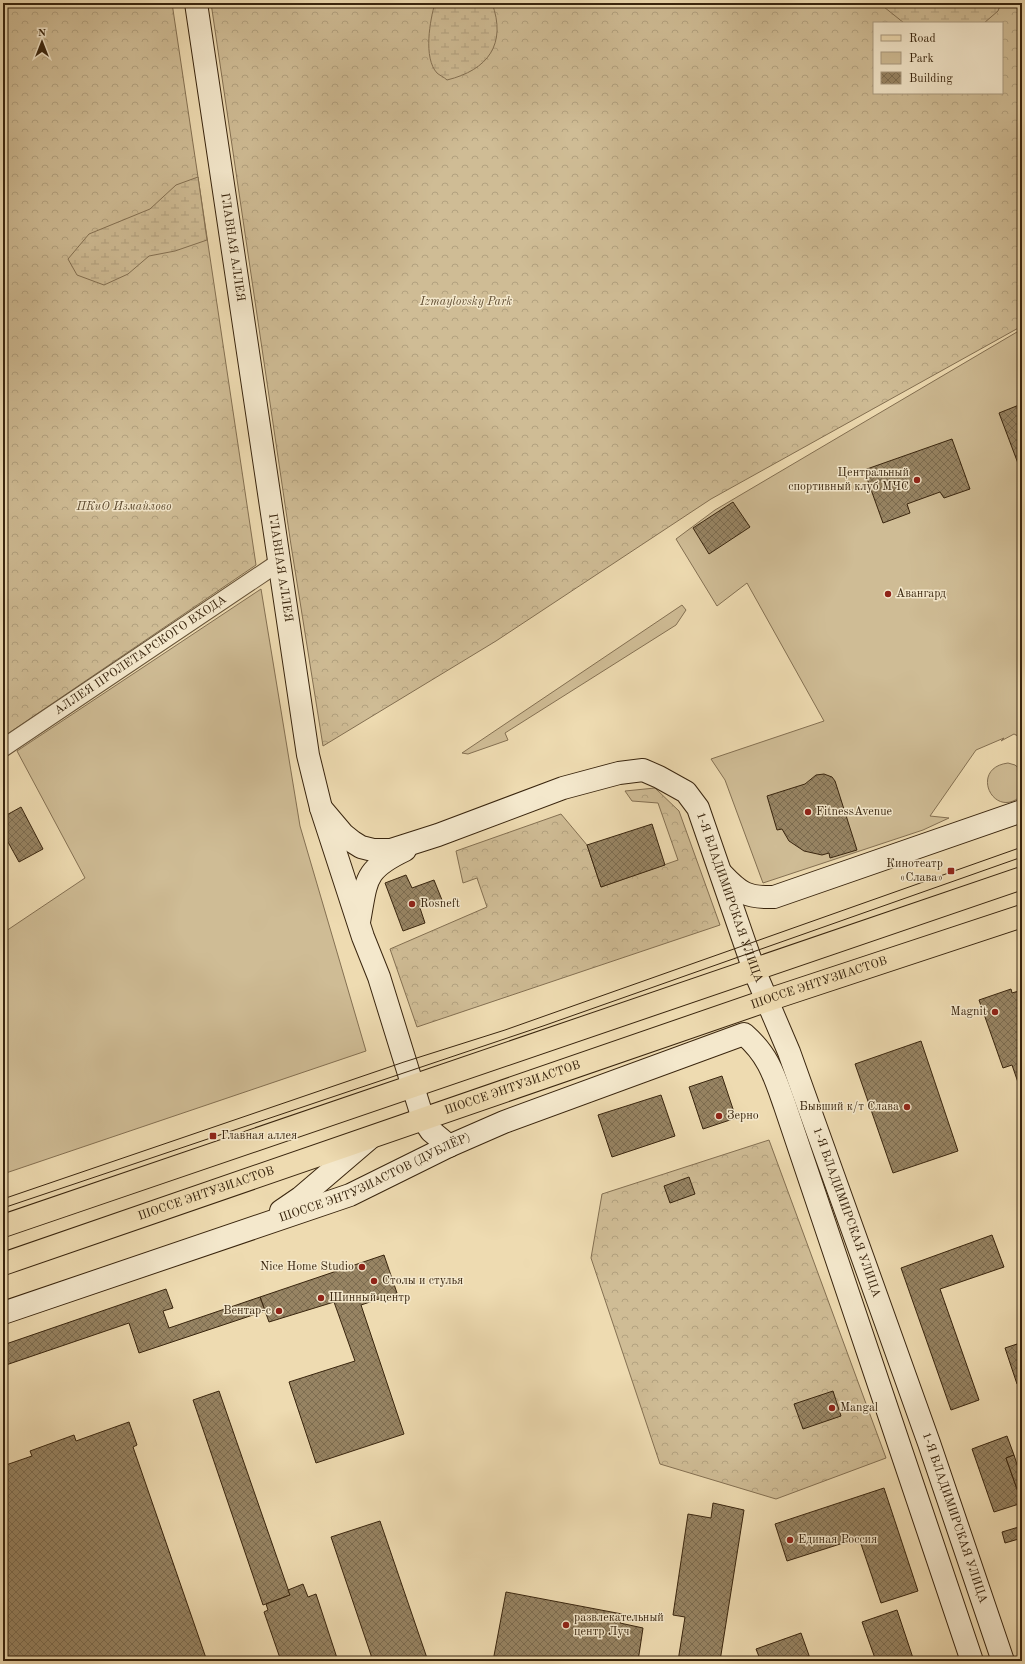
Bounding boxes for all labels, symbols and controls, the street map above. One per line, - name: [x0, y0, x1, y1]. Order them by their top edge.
- north arrow: [22, 22, 62, 62]
- legend: [873, 22, 1003, 94]
- text: N: [38, 28, 47, 39]
- text: Road: [909, 33, 936, 45]
- text: Park: [909, 53, 934, 65]
- text: Building: [909, 73, 953, 85]
- street label: ГЛАВНАЯ АЛЛЕЯ: [218, 192, 246, 302]
- park label: Izmaylovsky Park: [419, 296, 512, 308]
- place label: Центральный спортивный клуб МЧС: [788, 467, 909, 493]
- marker: Центральный спортивный клуб МЧС: [912, 475, 922, 485]
- park label: ПКиО Измайлово: [76, 501, 172, 513]
- street label: ГЛАВНАЯ АЛЛЕЯ: [266, 513, 294, 623]
- place label: Авангард: [896, 588, 946, 600]
- marker: Авангард: [883, 589, 893, 599]
- street label: АЛЛЕЯ ПРОЛЕТАРСКОГО ВХОДА: [53, 593, 229, 717]
- place label: FitnessAvenue: [816, 806, 893, 818]
- marker: FitnessAvenue: [803, 807, 813, 817]
- street label: 1-Я ВЛАДИМИРСКАЯ УЛИЦА: [694, 811, 765, 985]
- place label: Кинотеатр «Слава»: [886, 858, 943, 884]
- marker: Кинотеатр «Слава»: [946, 866, 956, 876]
- place label: Rosneft: [420, 898, 460, 910]
- marker: Rosneft: [407, 899, 417, 909]
- street label: ШОССЕ ЭНТУЗИАСТОВ: [749, 955, 889, 1011]
- place label: Magnit: [951, 1006, 987, 1018]
- marker: Magnit: [990, 1007, 1000, 1017]
- street label: ШОССЕ ЭНТУЗИАСТОВ: [443, 1059, 582, 1117]
- place label: Бывший к/т Слава: [799, 1101, 899, 1113]
- marker: Бывший к/т Слава: [902, 1102, 912, 1112]
- place label: Зерно: [727, 1110, 759, 1122]
- marker: Зерно: [714, 1111, 724, 1121]
- street label: 1-Я ВЛАДИМИРСКАЯ УЛИЦА: [810, 1126, 882, 1299]
- place label: Главная аллея: [221, 1130, 297, 1142]
- street label: ШОССЕ ЭНТУЗИАСТОВ (ДУБЛЁР): [278, 1130, 472, 1225]
- marker: Главная аллея: [208, 1131, 218, 1141]
- street label: ШОССЕ ЭНТУЗИАСТОВ: [137, 1165, 276, 1223]
- place label: Nice Home Studio: [260, 1261, 354, 1273]
- marker: Nice Home Studio: [357, 1262, 367, 1272]
- place label: Столы и стулья: [382, 1275, 463, 1287]
- marker: Столы и стулья: [369, 1276, 379, 1286]
- place label: Шинный центр: [329, 1292, 410, 1304]
- marker: Шинный центр: [316, 1293, 326, 1303]
- place label: Вентар-с: [223, 1305, 271, 1317]
- marker: Вентар-с: [274, 1306, 284, 1316]
- place label: Mangal: [840, 1402, 878, 1414]
- marker: Mangal: [827, 1403, 837, 1413]
- street label: 1-Я ВЛАДИМИРСКАЯ УЛИЦА: [920, 1431, 989, 1605]
- place label: Единая Россия: [798, 1534, 877, 1546]
- marker: Единая Россия: [785, 1535, 795, 1545]
- place label: развлекательный центр Луч: [574, 1612, 664, 1638]
- marker: развлекательный центр Луч: [561, 1620, 571, 1630]

